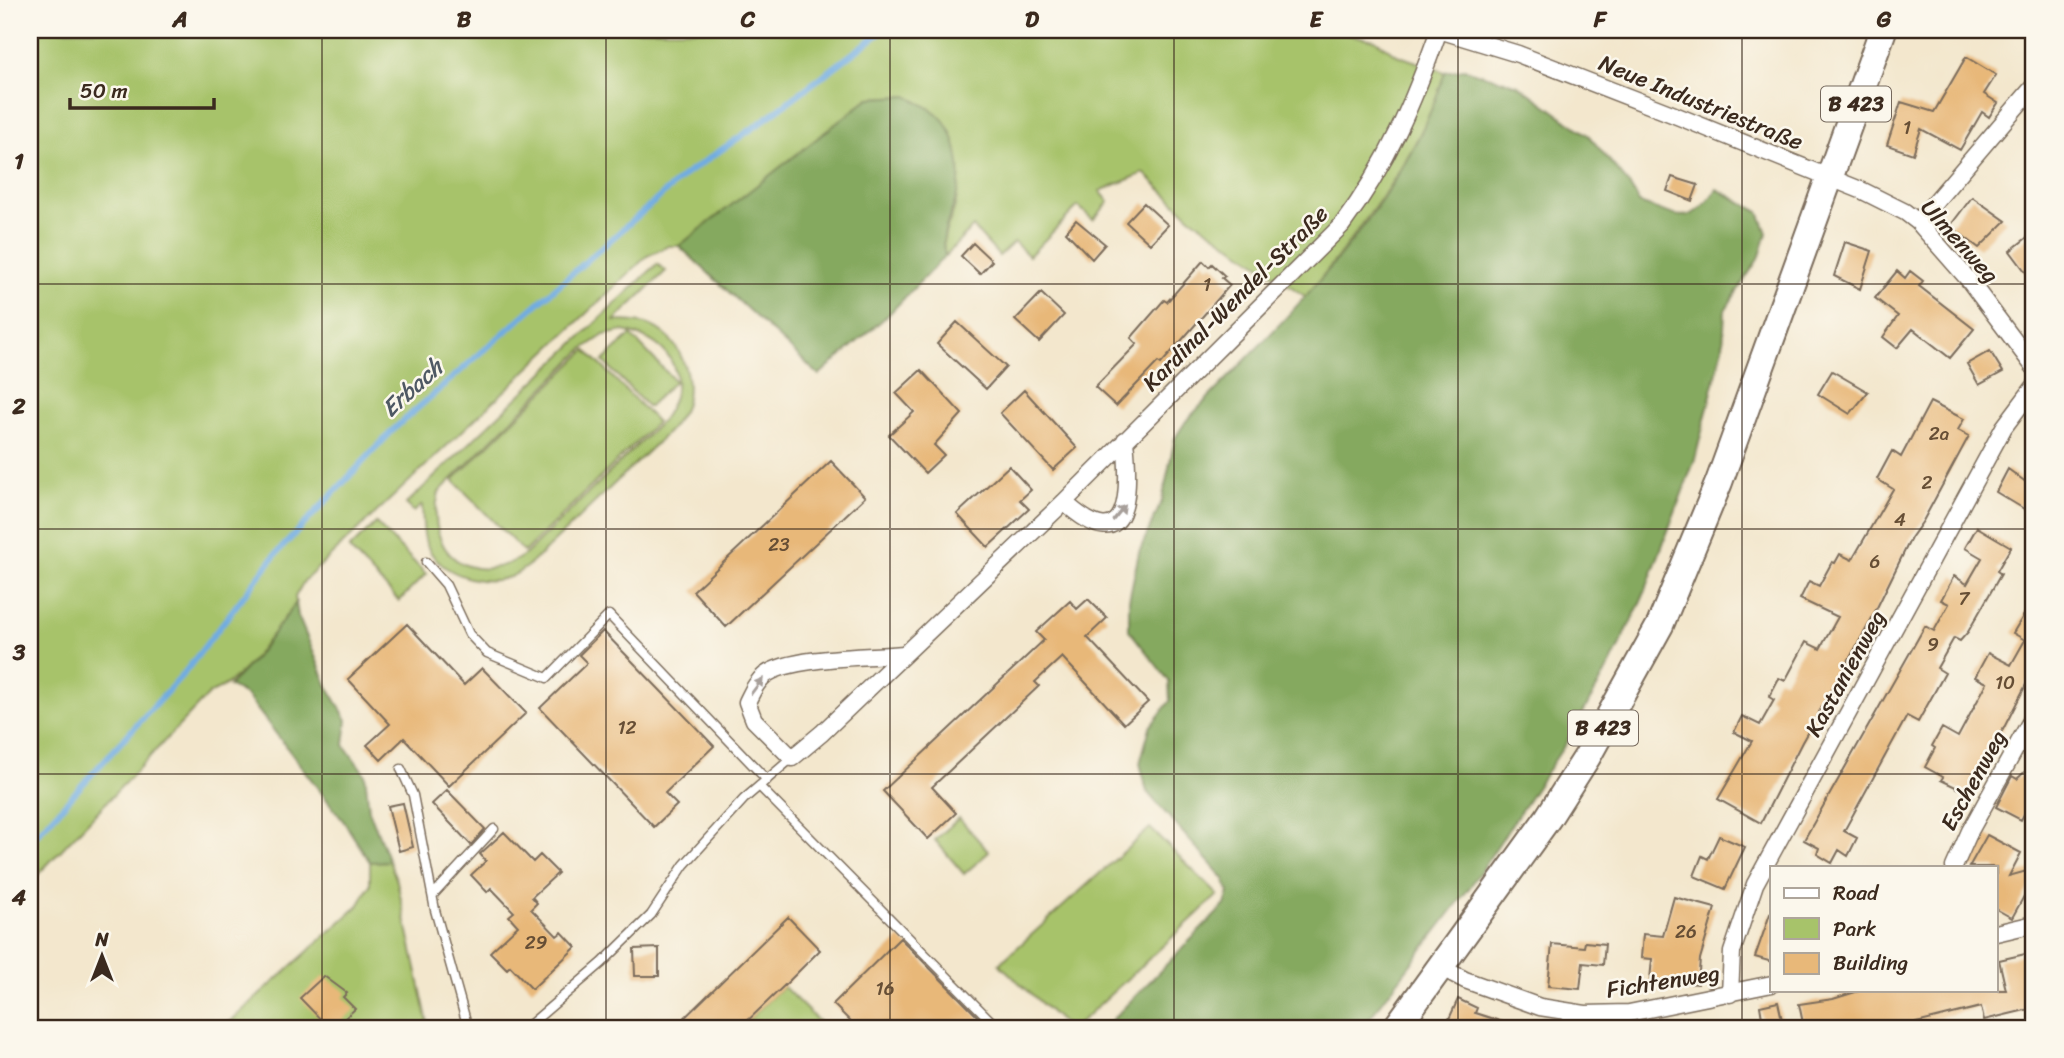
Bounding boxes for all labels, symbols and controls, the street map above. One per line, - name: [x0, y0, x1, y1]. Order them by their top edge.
- text: A: [171, 0, 188, 40]
- text: B: [457, 0, 472, 40]
- text: C: [740, 0, 756, 40]
- text: D: [1025, 0, 1040, 40]
- text: E: [1310, 0, 1325, 40]
- text: F: [1593, 0, 1608, 40]
- text: G: [1876, 0, 1892, 40]
- street label: Neue Industriestraße: [1592, 43, 1810, 162]
- scale bar: [70, 66, 214, 110]
- text: 50 m: [80, 72, 128, 110]
- road number: B 423: [1821, 86, 1891, 122]
- house number: 1: [1903, 111, 1911, 144]
- text: 1: [14, 141, 24, 182]
- street label: Ulmenweg: [1910, 189, 2010, 294]
- street label: Kardinal-Wendel-Straße: [1132, 195, 1339, 402]
- house number: 1: [1203, 268, 1211, 301]
- water label: Erbach: [371, 346, 455, 428]
- text: 2: [11, 386, 26, 427]
- house number: 2a: [1929, 417, 1950, 450]
- house number: 2: [1922, 466, 1933, 499]
- house number: 4: [1894, 503, 1906, 536]
- one-way arrow: [1112, 504, 1127, 522]
- house number: 23: [768, 528, 790, 561]
- house number: 6: [1870, 545, 1880, 578]
- house number: 7: [1959, 582, 1971, 615]
- street label: Kastanienweg: [1794, 602, 1897, 744]
- house number: 9: [1927, 628, 1939, 661]
- text: 3: [12, 632, 26, 673]
- house number: 10: [1995, 666, 2015, 699]
- one-way arrow: [750, 677, 765, 695]
- road number: B 423: [1568, 710, 1638, 746]
- house number: 12: [617, 711, 637, 744]
- street label: Eschenweg: [1929, 722, 2018, 838]
- legend: [1770, 866, 1997, 992]
- text: Road: [1833, 874, 1880, 912]
- text: 4: [11, 877, 27, 918]
- text: Park: [1833, 910, 1876, 948]
- house number: 26: [1675, 915, 1697, 948]
- north arrow: [66, 922, 136, 992]
- text: N: [94, 923, 109, 956]
- house number: 29: [525, 926, 547, 959]
- text: Building: [1833, 944, 1909, 982]
- street label: Fichtenweg: [1603, 952, 1723, 1011]
- house number: 16: [876, 972, 894, 1005]

